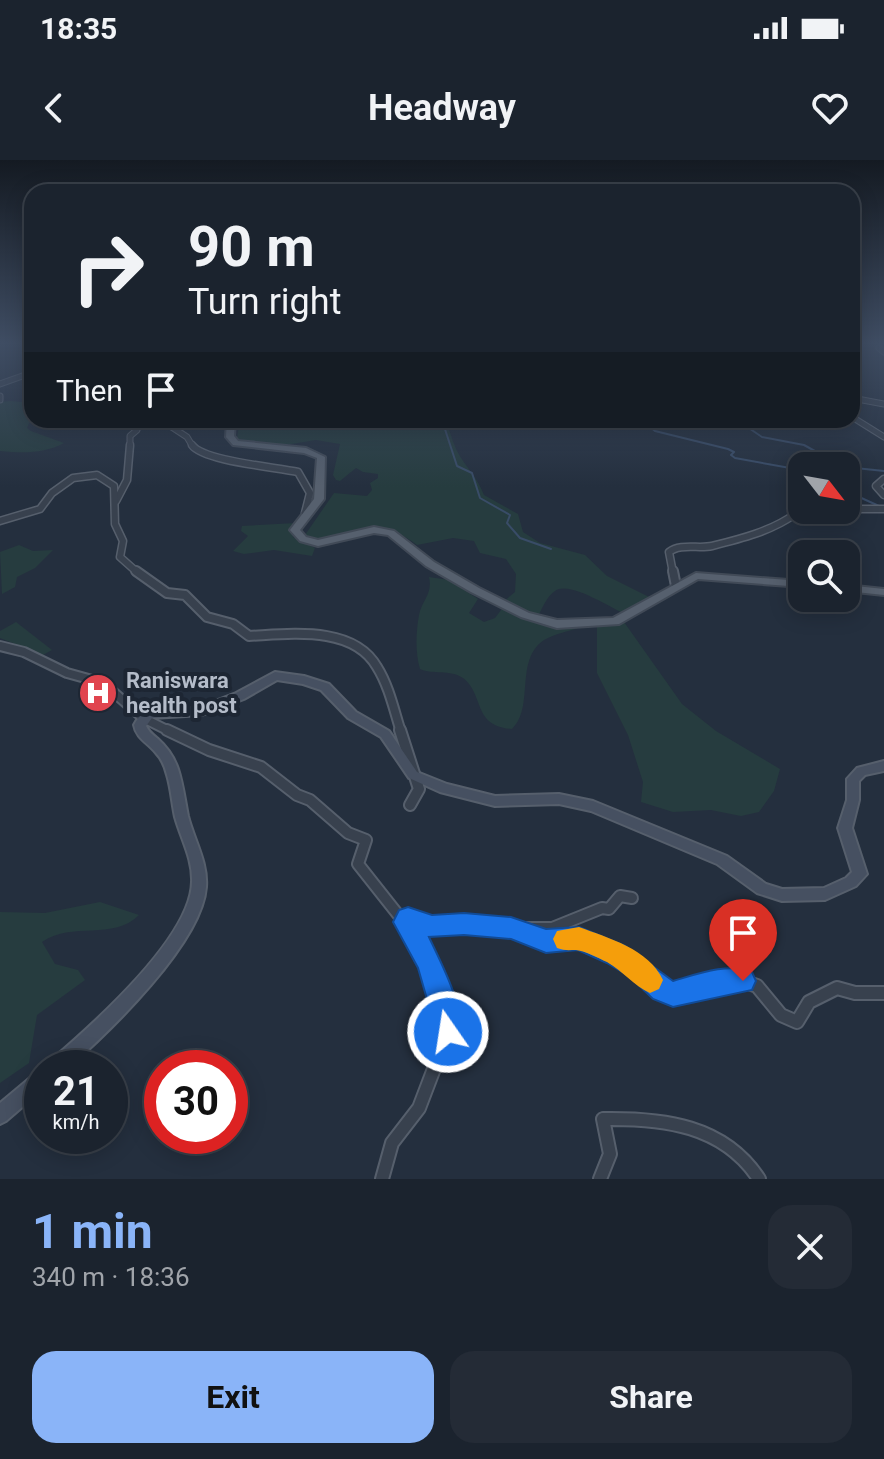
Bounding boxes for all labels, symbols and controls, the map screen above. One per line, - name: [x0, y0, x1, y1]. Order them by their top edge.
- text: 18:35: [40, 11, 117, 46]
- icon: back: [32, 86, 76, 130]
- icon: heart: [808, 86, 852, 130]
- text: Headway: [368, 87, 516, 129]
- text: 90 m: [188, 214, 315, 280]
- icon: right: [56, 216, 160, 320]
- text: Turn right: [188, 281, 341, 323]
- icon: arrive: [139, 368, 183, 412]
- text: Then: [56, 373, 123, 408]
- north arrow: [788, 452, 860, 524]
- map controls: [788, 452, 860, 612]
- button: search: [788, 540, 860, 612]
- place label: Raniswara health post: [126, 668, 237, 718]
- hospital icon: Raniswara health post: [77, 672, 119, 714]
- pin: [709, 899, 777, 981]
- icon: arrive: [721, 911, 765, 955]
- position arrow: [406, 990, 490, 1074]
- speed limit sign: 30: [144, 1050, 248, 1154]
- text: 21: [53, 1068, 99, 1115]
- text: km/h: [53, 1110, 99, 1134]
- text: 1 min: [32, 1203, 153, 1260]
- button: close: [768, 1205, 852, 1289]
- text: 340 m · 18:36: [32, 1262, 190, 1292]
- button: Exit: [32, 1351, 434, 1443]
- button: Share: [450, 1351, 852, 1443]

